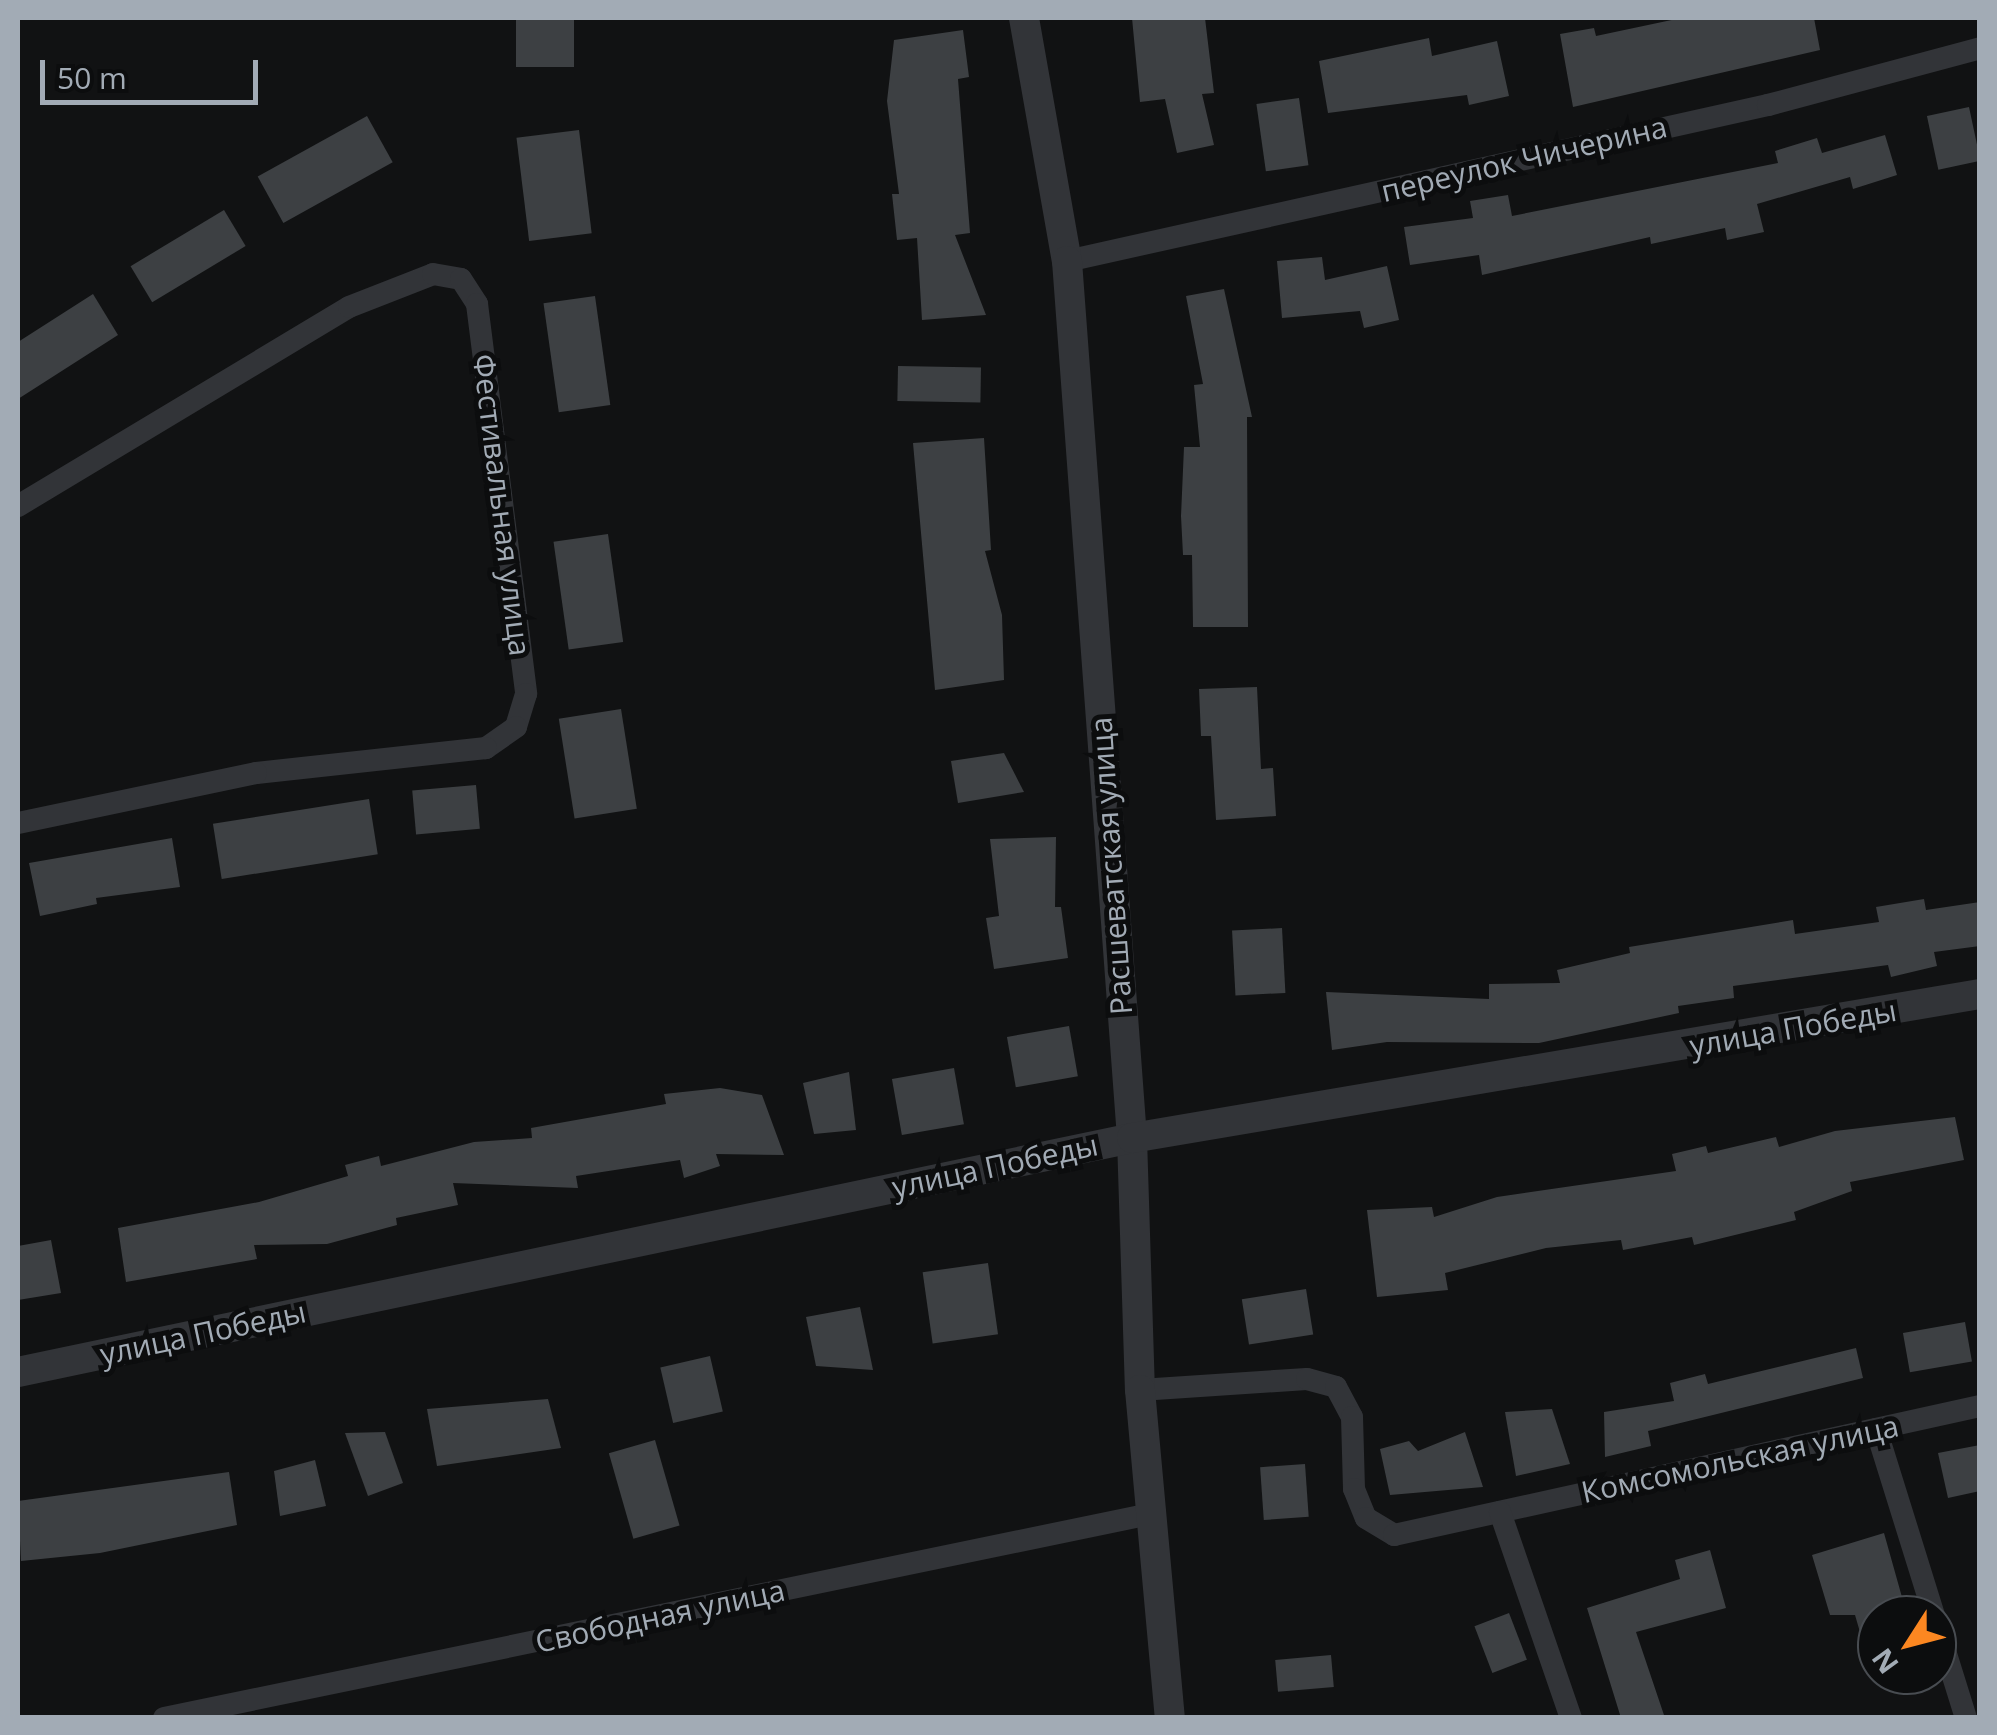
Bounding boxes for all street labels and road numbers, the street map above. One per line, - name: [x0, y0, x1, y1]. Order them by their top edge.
- street label: переулок Чичерина: [1378, 109, 1670, 209]
- street label: Фестивальная улица: [466, 352, 538, 658]
- street label: Расшеватская улица: [1083, 716, 1139, 1016]
- street label: улица Победы: [1687, 992, 1899, 1064]
- street label: улица Победы: [889, 1127, 1101, 1205]
- street label: улица Победы: [97, 1294, 309, 1372]
- street label: Комсомольская улица: [1578, 1408, 1902, 1510]
- street label: Свободная улица: [532, 1572, 788, 1660]

